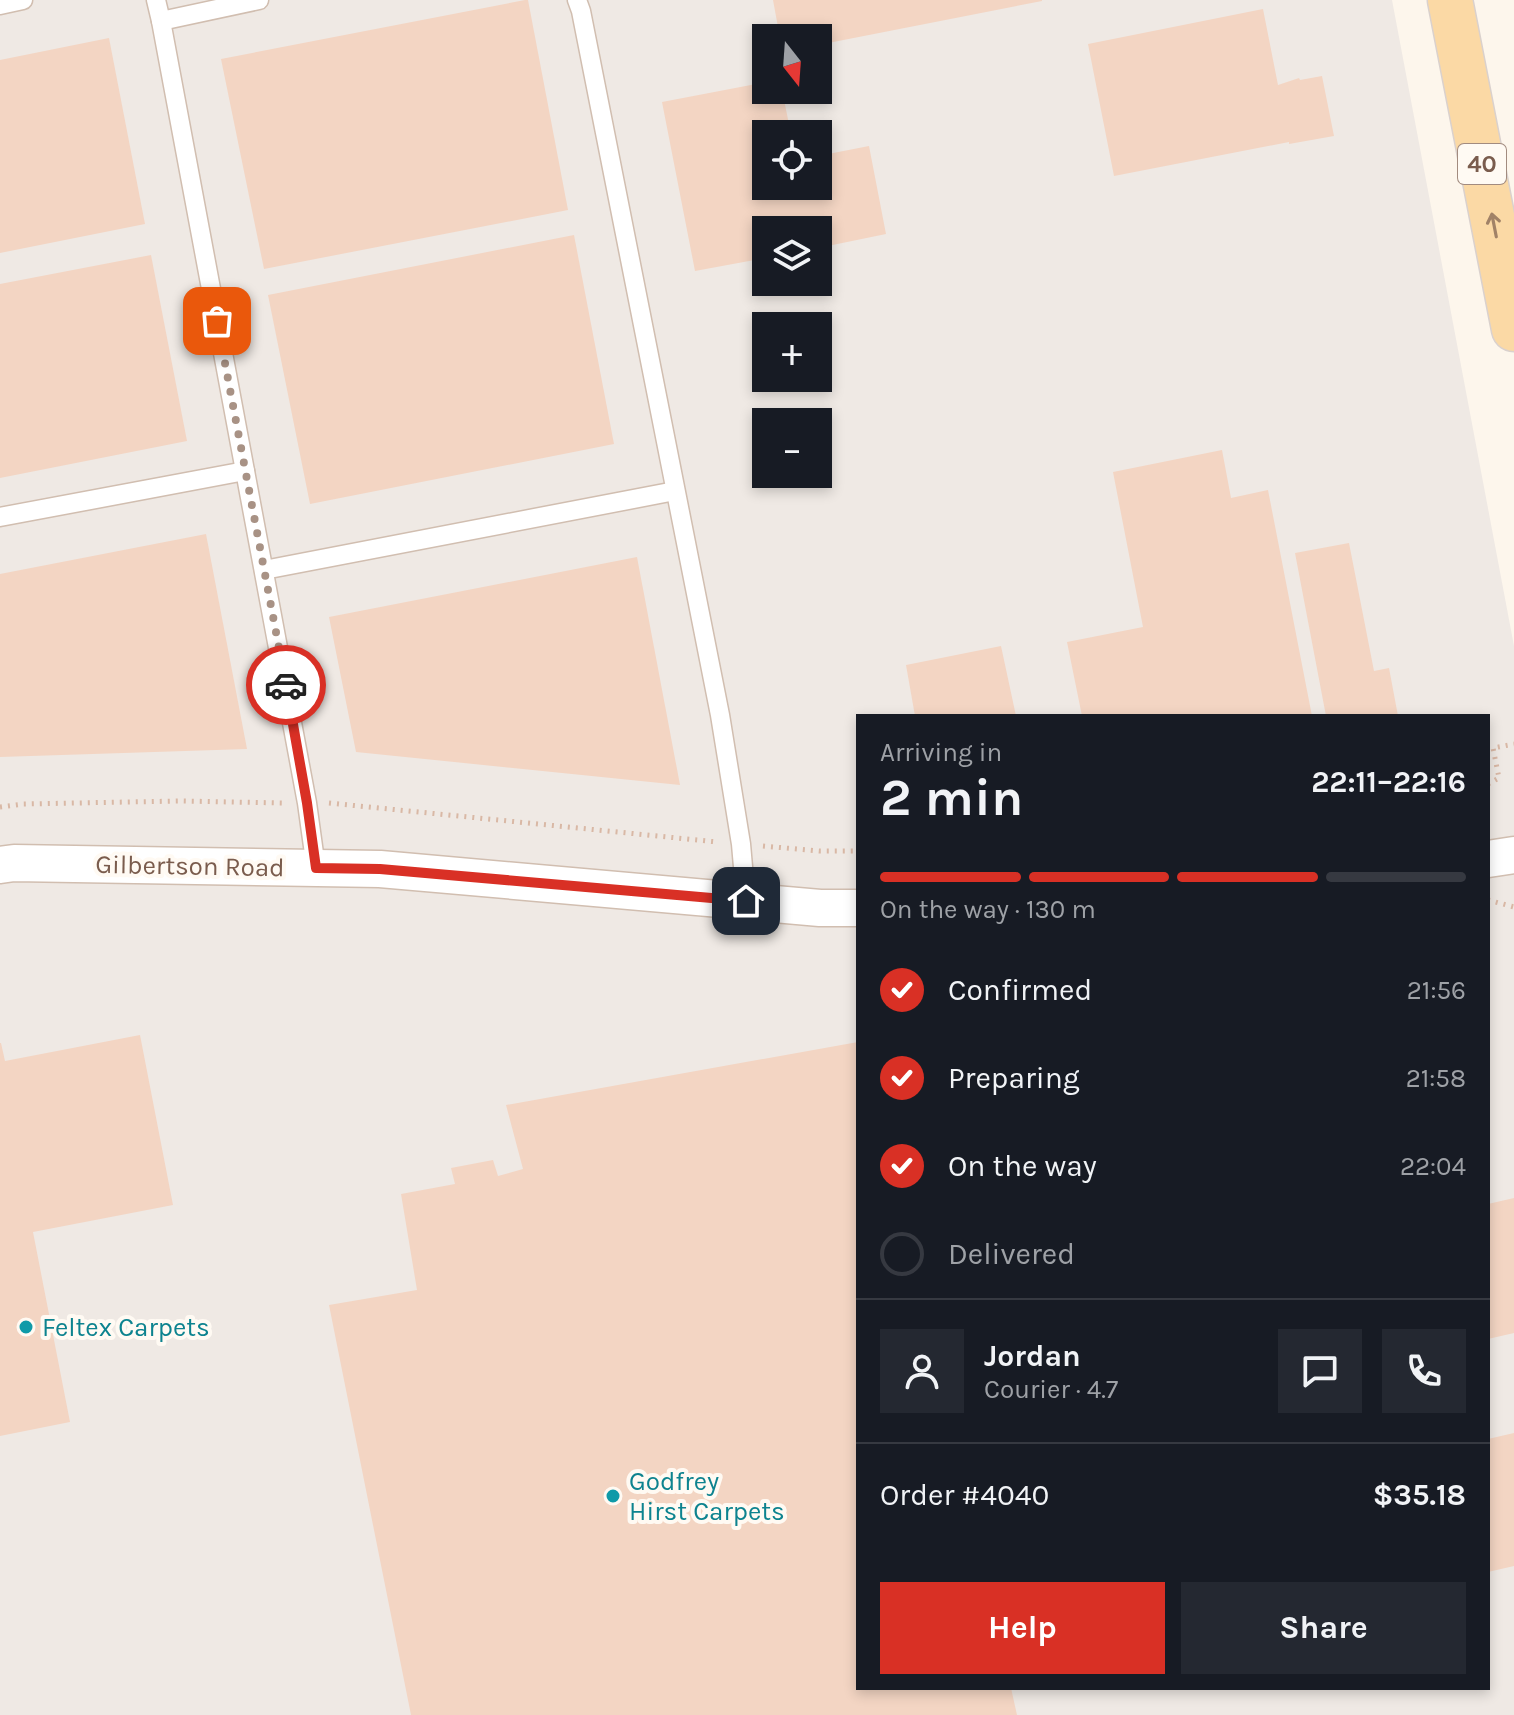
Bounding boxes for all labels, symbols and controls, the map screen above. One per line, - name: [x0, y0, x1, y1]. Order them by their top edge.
- north arrow: [752, 24, 832, 104]
- map controls: [752, 24, 832, 488]
- button: locate: [752, 120, 832, 200]
- road number: 40: [1458, 144, 1506, 184]
- one-way arrow: [1485, 213, 1500, 238]
- button: layers: [752, 216, 832, 296]
- pin: [183, 287, 251, 355]
- icon: bag: [195, 299, 239, 343]
- button: +: [752, 312, 832, 392]
- button: −: [752, 408, 832, 488]
- courier: [246, 645, 326, 725]
- icon: car: [264, 663, 308, 707]
- text: Arriving in: [880, 737, 1002, 768]
- text: 22:11–22:16: [1311, 764, 1466, 800]
- text: 2 min: [880, 767, 1023, 828]
- street label: Gilbertson Road: [95, 849, 285, 883]
- pin: [712, 867, 780, 935]
- icon: home: [724, 879, 768, 923]
- text: On the way · 130 m: [880, 894, 1096, 925]
- icon: check: [880, 968, 924, 1012]
- text: Confirmed: [948, 972, 1092, 1008]
- text: 21:56: [1407, 975, 1466, 1006]
- icon: check: [880, 1056, 924, 1100]
- text: Preparing: [948, 1060, 1080, 1096]
- text: 21:58: [1406, 1063, 1466, 1094]
- icon: check: [880, 1144, 924, 1188]
- text: On the way: [948, 1148, 1097, 1184]
- text: 22:04: [1400, 1151, 1466, 1182]
- text: Delivered: [948, 1236, 1075, 1272]
- place label: Feltex Carpets: [42, 1312, 210, 1343]
- marker: Feltex Carpets: [17, 1318, 35, 1336]
- button: person: [880, 1329, 964, 1413]
- button: chat: [1278, 1329, 1362, 1413]
- button: phone: [1382, 1329, 1466, 1413]
- text: Jordan: [984, 1338, 1081, 1374]
- text: Courier · 4.7: [984, 1374, 1118, 1405]
- place label: Godfrey Hirst Carpets: [629, 1466, 785, 1527]
- text: Order #4040: [880, 1477, 1049, 1513]
- text: $35.18: [1373, 1477, 1466, 1513]
- marker: Godfrey Hirst Carpets: [604, 1487, 622, 1505]
- button: Help: [880, 1582, 1165, 1674]
- button: Share: [1181, 1582, 1466, 1674]

